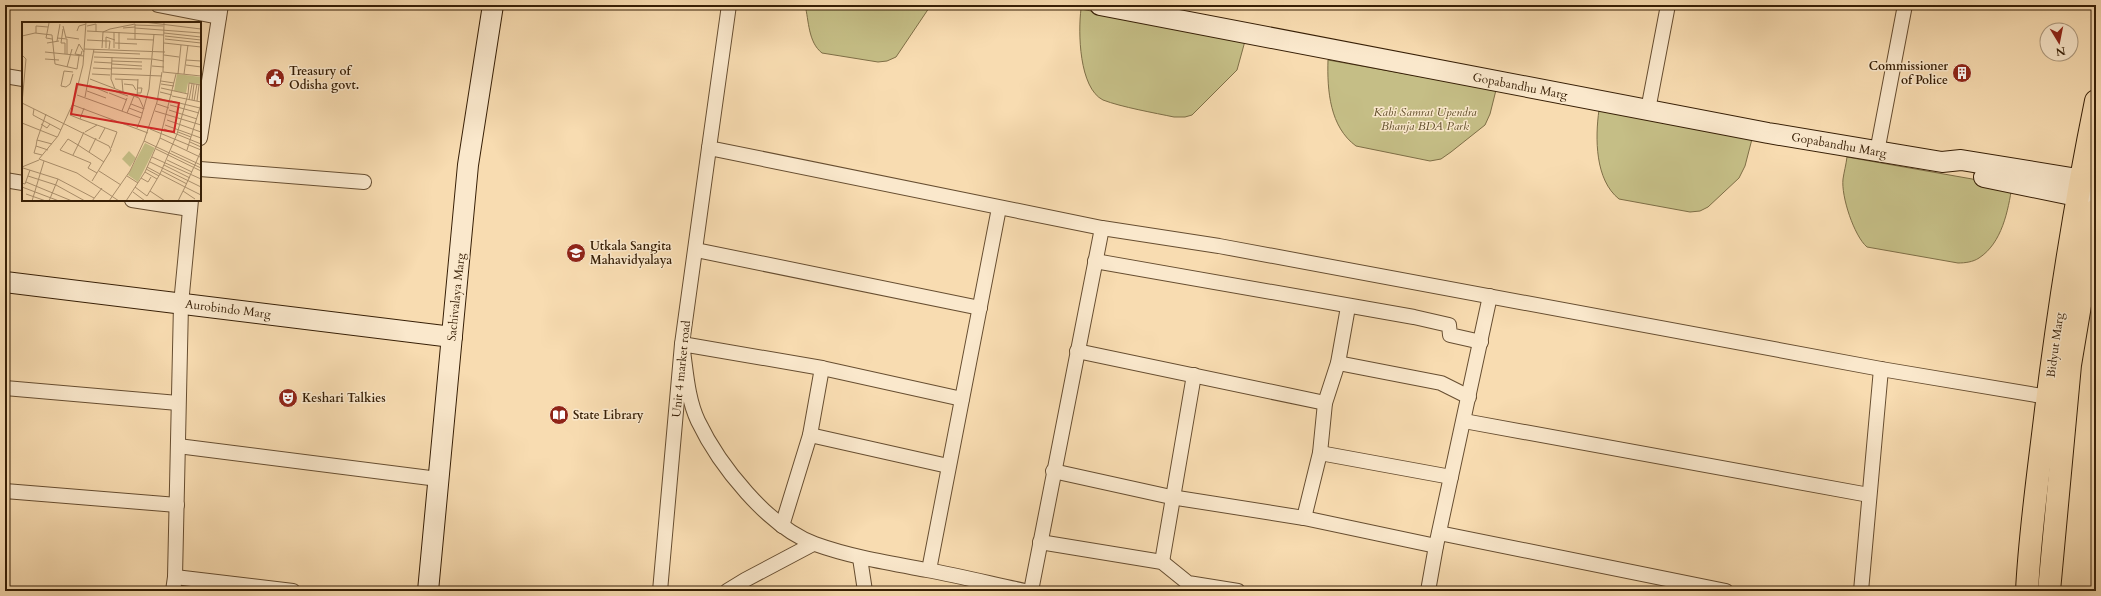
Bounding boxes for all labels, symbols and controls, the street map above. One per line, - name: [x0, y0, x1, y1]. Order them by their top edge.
- inset map: [22, 22, 201, 201]
- north arrow: [2039, 22, 2079, 62]
- text: N: [2054, 43, 2067, 60]
- place label: Commissioner of Police: [1869, 58, 1948, 88]
- building icon: Commissioner of Police: [1951, 62, 1973, 84]
- place label: Treasury of Odisha govt.: [289, 63, 359, 93]
- public building icon: Treasury of Odisha govt.: [264, 67, 286, 89]
- street label: Gopabandhu Marg: [1471, 69, 1569, 103]
- park label: Kabi Samrat Upendra Bhanja BDA Park: [1373, 104, 1477, 134]
- street label: Gopabandhu Marg: [1790, 129, 1888, 161]
- place label: Utkala Sangita Mahavidyalaya: [590, 238, 672, 268]
- school or university icon: Utkala Sangita Mahavidyalaya: [565, 242, 587, 264]
- street label: Sachivalaya Marg: [443, 252, 469, 342]
- street label: Aurobindo Marg: [184, 296, 272, 322]
- street label: Bidyut Marg: [2043, 311, 2068, 379]
- street label: Unit 4 market road: [668, 319, 694, 418]
- theatre icon: Keshari Talkies: [277, 387, 299, 409]
- place label: Keshari Talkies: [302, 390, 386, 406]
- library icon: State Library: [548, 404, 570, 426]
- place label: State Library: [573, 407, 644, 423]

